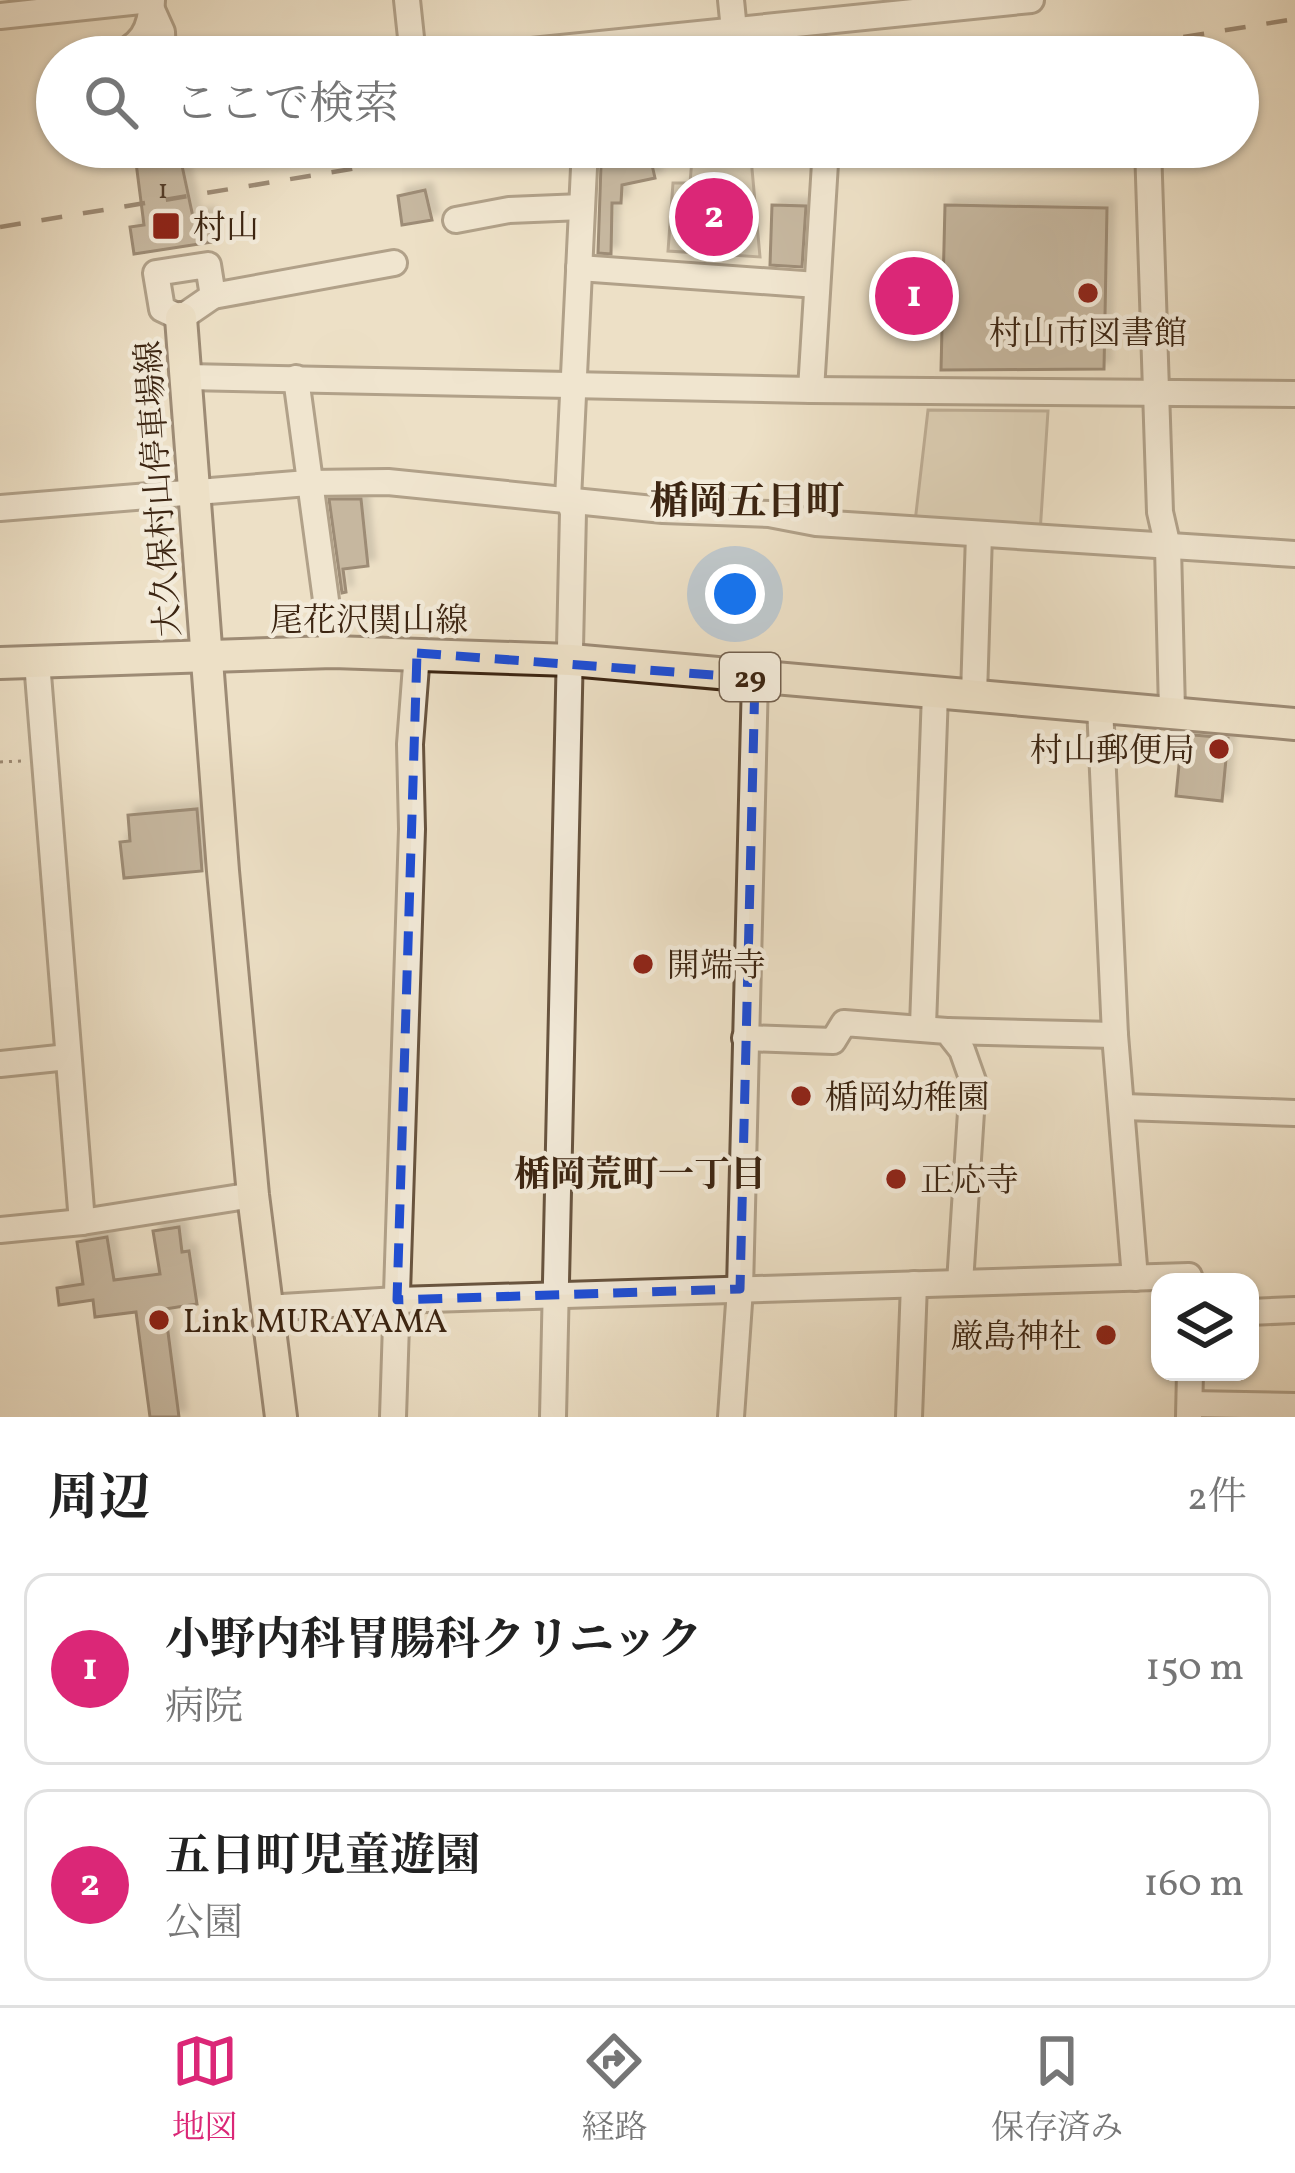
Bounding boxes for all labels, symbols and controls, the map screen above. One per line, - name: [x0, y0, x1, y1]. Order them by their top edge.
- search box: [36, 36, 1259, 168]
- icon: search: [78, 69, 144, 135]
- text: ここで検索: [174, 75, 399, 138]
- house number: 1: [158, 172, 168, 210]
- pin: 2: [675, 172, 753, 262]
- place label: 村山: [193, 207, 259, 253]
- marker: 村山: [150, 210, 182, 242]
- pin: 1: [875, 251, 953, 341]
- marker: 村山市図書館: [1075, 280, 1101, 306]
- place label: 村山市図書館: [989, 313, 1187, 359]
- street label: 大久保村山停車場線: [128, 339, 194, 638]
- district label: 楯岡五日町: [649, 477, 845, 531]
- your location: [705, 564, 765, 624]
- street label: 尾花沢関山線: [270, 600, 468, 646]
- road number: 29: [720, 653, 780, 701]
- place label: 村山郵便局: [1030, 730, 1195, 776]
- marker: 村山郵便局: [1206, 736, 1232, 762]
- place label: 開端寺: [667, 945, 766, 991]
- marker: 開端寺: [630, 951, 656, 977]
- place label: 楯岡幼稚園: [825, 1077, 990, 1123]
- marker: 楯岡幼稚園: [788, 1083, 814, 1109]
- district label: 楯岡荒町一丁目: [514, 1152, 766, 1202]
- place label: 正応寺: [920, 1160, 1019, 1206]
- marker: 正応寺: [883, 1166, 909, 1192]
- map controls: [1151, 1273, 1259, 1381]
- button: layers: [1151, 1273, 1259, 1381]
- place label: Link MURAYAMA: [183, 1301, 448, 1347]
- marker: Link MURAYAMA: [146, 1307, 172, 1333]
- place label: 厳島神社: [950, 1316, 1082, 1362]
- marker: 厳島神社: [1093, 1322, 1119, 1348]
- text: 周辺: [48, 1465, 150, 1536]
- text: 2件: [1187, 1472, 1247, 1526]
- text: 小野内科胃腸科クリニック: [165, 1611, 702, 1674]
- text: 1: [82, 1642, 98, 1696]
- text: 150 m: [1145, 1642, 1244, 1696]
- text: 病院: [165, 1682, 243, 1736]
- text: 五日町児童遊園: [165, 1827, 480, 1890]
- text: 2: [80, 1858, 100, 1912]
- text: 160 m: [1143, 1858, 1244, 1912]
- text: 公園: [165, 1898, 243, 1952]
- tab: 地図: [172, 2028, 238, 2153]
- tab: 経路: [581, 2028, 647, 2153]
- tab: 保存済み: [991, 2028, 1123, 2153]

